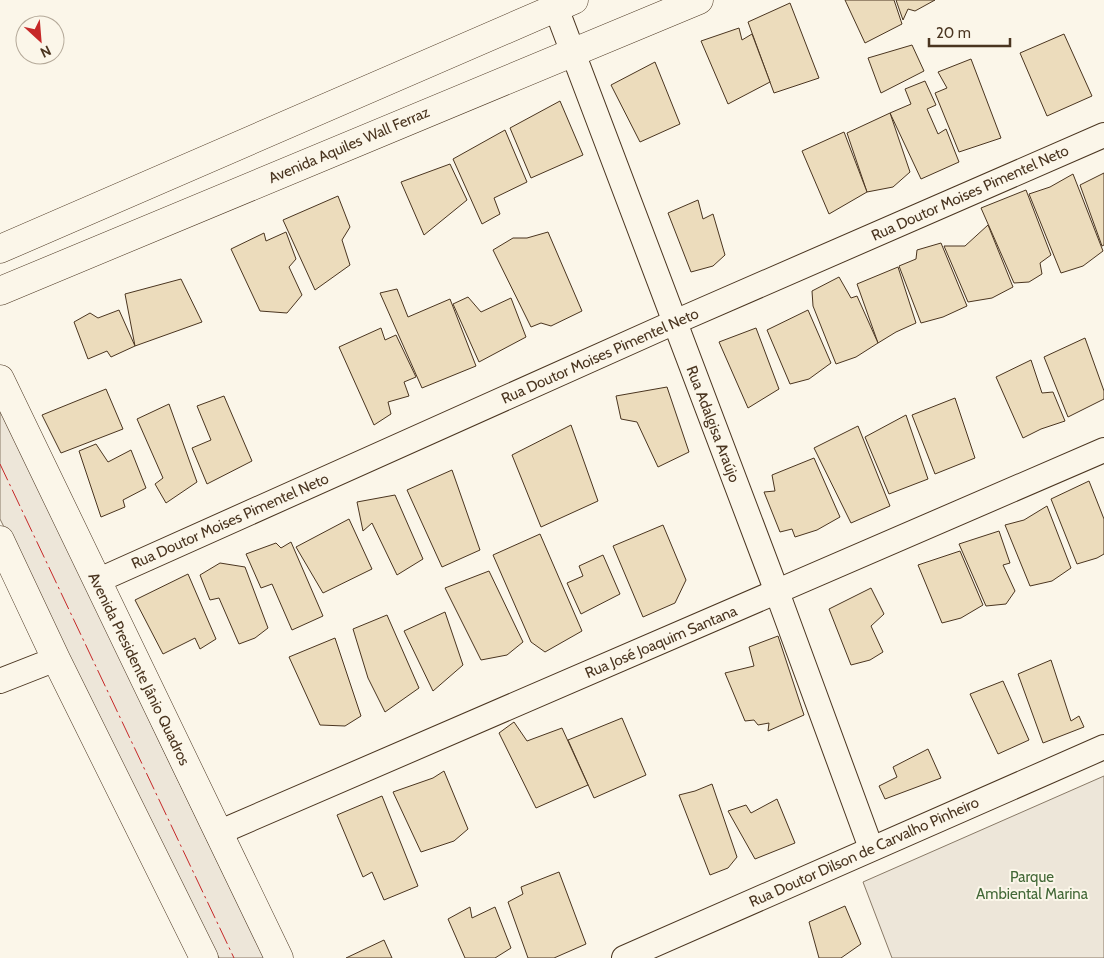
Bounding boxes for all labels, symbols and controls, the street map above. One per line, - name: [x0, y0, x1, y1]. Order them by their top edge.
- north arrow: [15, 15, 65, 65]
- scale bar: [929, 15, 1010, 47]
- text: 20 m: [936, 24, 971, 42]
- text: N: [37, 41, 54, 62]
- street label: Avenida Aquiles Wall Ferraz: [266, 103, 432, 187]
- street label: Rua Doutor Moises Pimentel Neto: [869, 141, 1071, 245]
- street label: Rua Doutor Moises Pimentel Neto: [499, 304, 701, 408]
- street label: Rua Adalgisa Araújo: [682, 363, 744, 485]
- street label: Rua Doutor Moises Pimentel Neto: [129, 469, 331, 573]
- street label: Avenida Presidente Jânio Quadros: [84, 570, 194, 768]
- street label: Rua José Joaquim Santana: [582, 601, 740, 682]
- street label: Rua Doutor Dilson de Carvalho Pinheiro: [746, 793, 982, 911]
- park label: Parque Ambiental Marina: [976, 868, 1089, 903]

